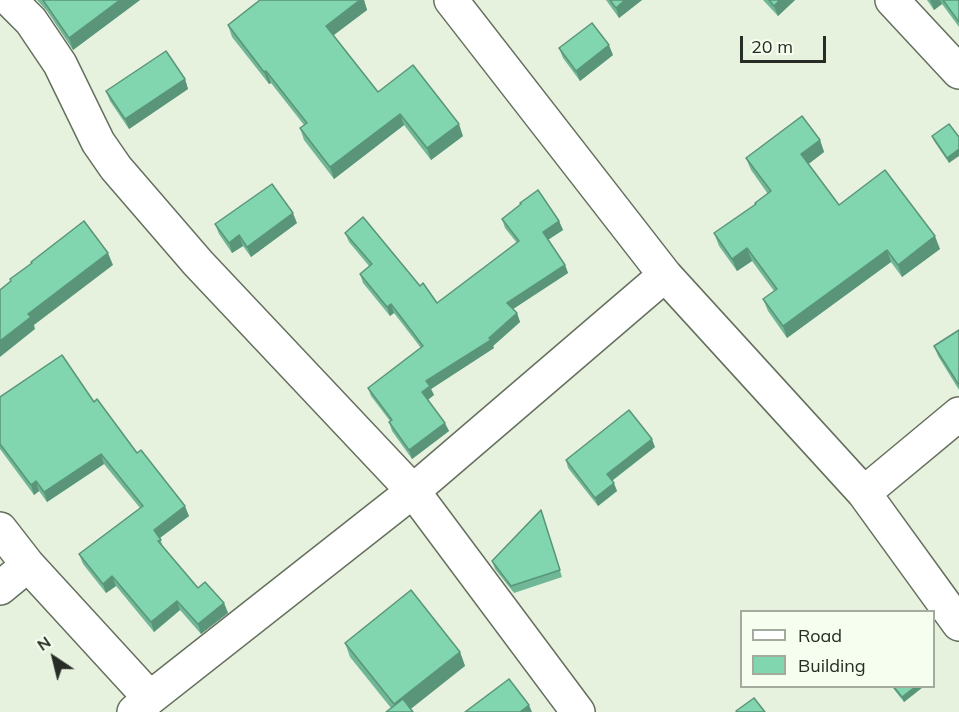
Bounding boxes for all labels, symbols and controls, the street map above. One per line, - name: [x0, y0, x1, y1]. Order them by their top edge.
- scale bar: [743, 24, 828, 62]
- text: 20 m: [751, 35, 793, 58]
- legend: [740, 610, 935, 688]
- text: Road: [798, 624, 842, 647]
- north arrow: [24, 628, 84, 688]
- text: N: [33, 632, 54, 655]
- text: Building: [798, 654, 866, 677]

